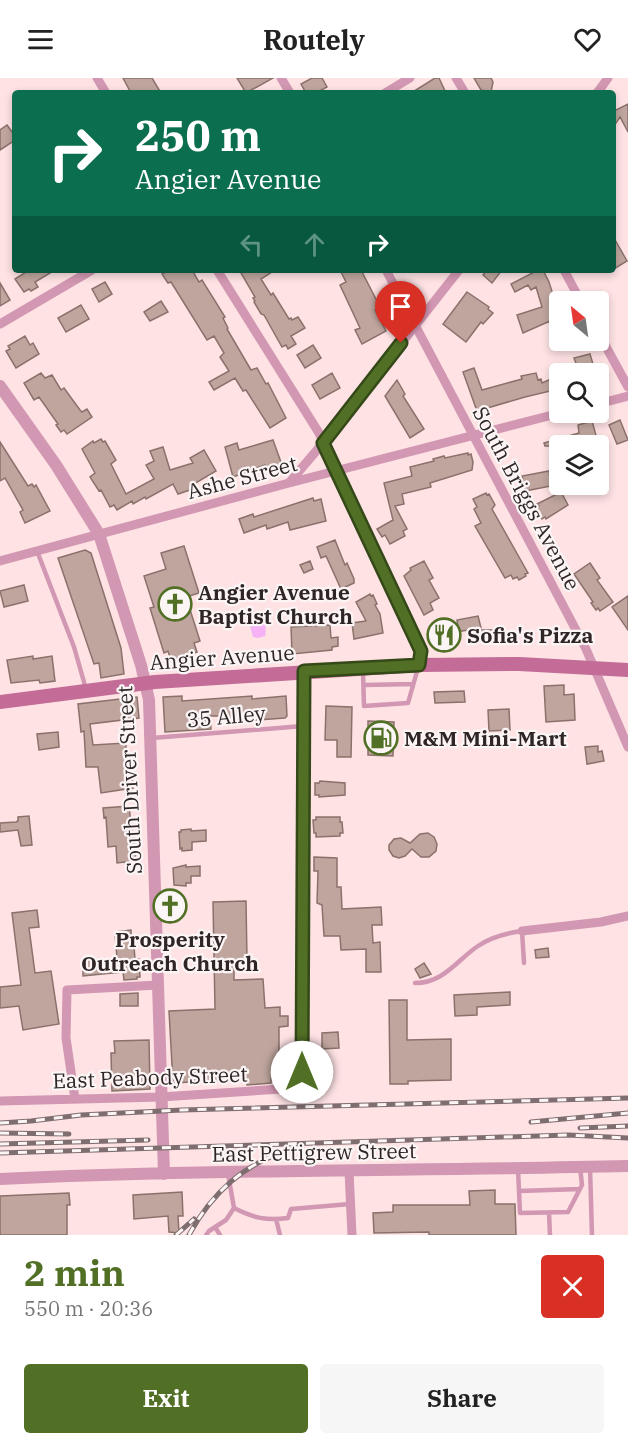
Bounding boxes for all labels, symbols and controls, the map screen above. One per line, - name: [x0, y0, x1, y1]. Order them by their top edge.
- text: Routely: [263, 22, 365, 57]
- icon: menu: [24, 23, 57, 56]
- icon: heart: [571, 23, 604, 56]
- text: 250 m: [135, 108, 261, 163]
- icon: right: [36, 114, 114, 192]
- text: Angier Avenue: [135, 161, 322, 196]
- icon: left: [235, 228, 268, 261]
- icon: ahead: [298, 228, 331, 261]
- icon: right: [361, 228, 394, 261]
- pin: [375, 281, 426, 343]
- icon: arrive: [384, 290, 417, 323]
- north arrow: [549, 291, 609, 351]
- map controls: [549, 291, 609, 495]
- button: search: [549, 363, 609, 423]
- street label: South Briggs Avenue: [467, 401, 587, 595]
- button: layers: [549, 435, 609, 495]
- street label: Ashe Street: [184, 449, 300, 505]
- place label: Angier Avenue Baptist Church: [198, 578, 353, 630]
- church icon: Angier Avenue Baptist Church: [157, 586, 193, 622]
- restaurant icon: Sofia's Pizza: [426, 617, 462, 653]
- place label: Sofia's Pizza: [467, 621, 593, 649]
- street label: Angier Avenue: [149, 638, 295, 676]
- street label: South Driver Street: [110, 685, 148, 875]
- street label: 35 Alley: [185, 699, 267, 733]
- fuel station icon: M&M Mini-Mart: [363, 720, 399, 756]
- place label: M&M Mini-Mart: [404, 724, 567, 752]
- church icon: Prosperity Outreach Church: [152, 888, 188, 924]
- place label: Prosperity Outreach Church: [81, 925, 259, 977]
- position arrow: [270, 1040, 334, 1104]
- street label: East Peabody Street: [52, 1060, 248, 1094]
- street label: East Pettigrew Street: [211, 1136, 417, 1168]
- text: 2 min: [24, 1249, 125, 1296]
- button: close: [541, 1255, 604, 1318]
- text: 550 m · 20:36: [24, 1295, 153, 1322]
- button: Exit: [24, 1364, 308, 1433]
- button: Share: [320, 1364, 604, 1433]

